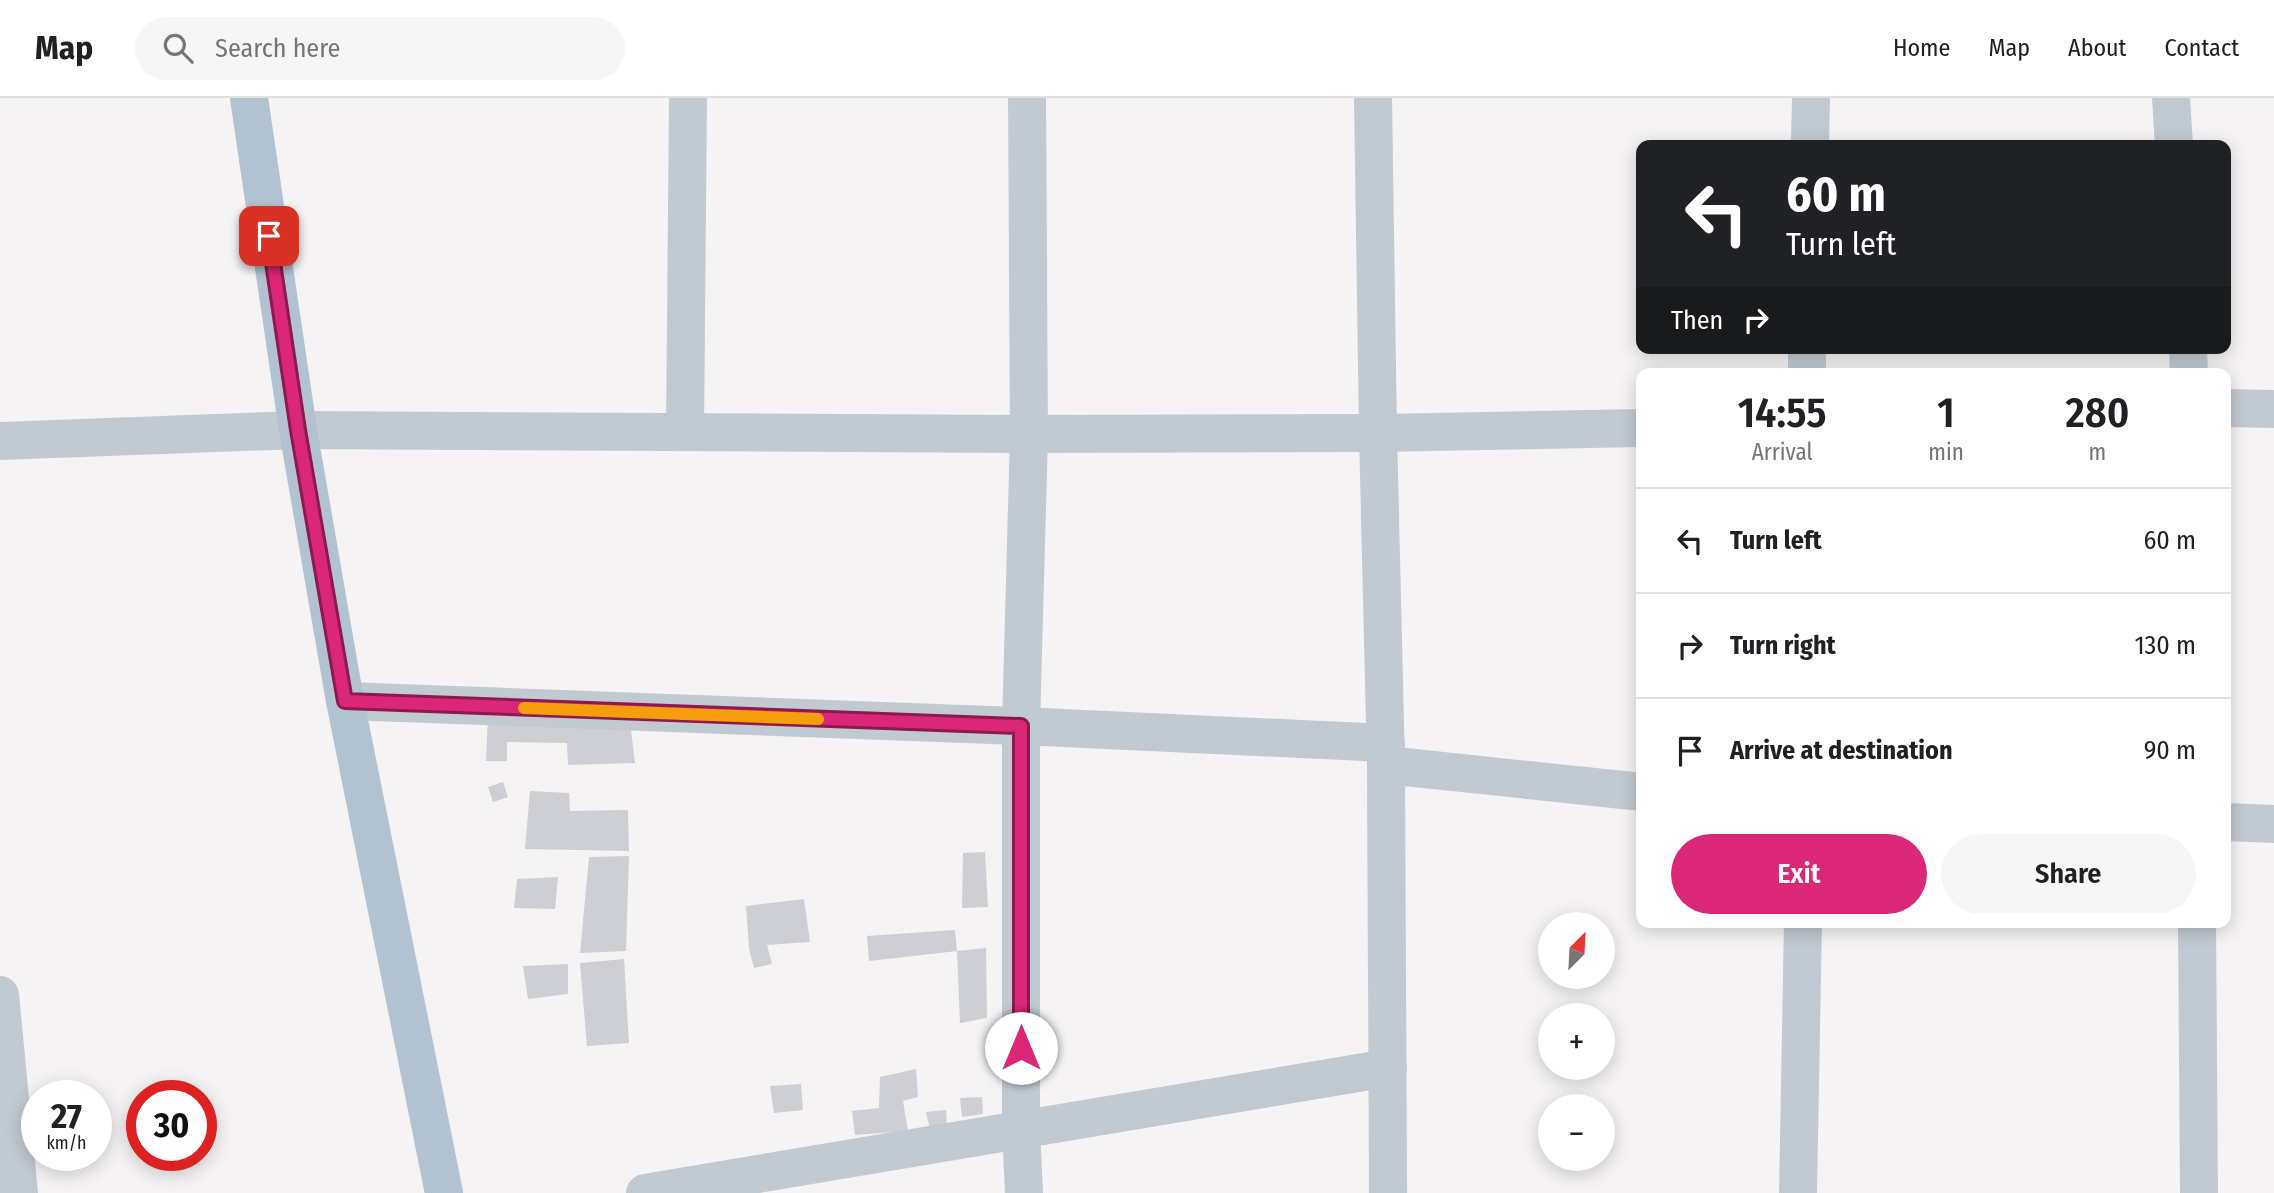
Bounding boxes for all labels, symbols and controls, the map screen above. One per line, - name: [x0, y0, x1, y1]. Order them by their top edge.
- search box: [135, 17, 625, 80]
- text: Map: [35, 28, 93, 68]
- icon: search: [159, 29, 197, 67]
- text: Search here: [215, 33, 340, 64]
- text: Home: [1893, 34, 1950, 62]
- text: Map: [1988, 34, 2030, 62]
- text: About: [2068, 34, 2126, 62]
- text: Contact: [2164, 34, 2239, 62]
- text: 60 m: [1786, 165, 1886, 224]
- icon: left: [1671, 168, 1762, 259]
- pin: [239, 206, 299, 266]
- icon: arrive: [250, 217, 288, 255]
- text: Turn left: [1786, 225, 1896, 263]
- icon: right: [1737, 301, 1775, 339]
- text: Then: [1671, 305, 1723, 336]
- text: 14:55: [1738, 388, 1827, 438]
- text: 1: [1937, 388, 1955, 438]
- text: 280: [2066, 388, 2129, 438]
- text: Arrival: [1752, 438, 1813, 466]
- text: min: [1928, 438, 1964, 466]
- text: m: [2089, 438, 2106, 466]
- icon: left: [1671, 522, 1709, 560]
- text: Turn left: [1730, 525, 1822, 556]
- text: 60 m: [2143, 525, 2196, 556]
- icon: right: [1671, 627, 1709, 665]
- text: Turn right: [1730, 630, 1836, 661]
- text: 130 m: [2134, 630, 2196, 661]
- icon: arrive: [1671, 732, 1709, 770]
- text: Arrive at destination: [1730, 735, 1953, 766]
- text: 90 m: [2144, 735, 2196, 766]
- button: Exit: [1671, 834, 1927, 914]
- button: Share: [1941, 834, 2196, 914]
- north arrow: [1538, 912, 1615, 989]
- map controls: [1538, 912, 1615, 1171]
- button: +: [1538, 1003, 1615, 1080]
- position arrow: [984, 1011, 1058, 1085]
- speed limit sign: 30: [126, 1080, 217, 1171]
- button: −: [1538, 1094, 1615, 1171]
- text: 27: [51, 1095, 82, 1137]
- text: km/h: [46, 1132, 87, 1154]

